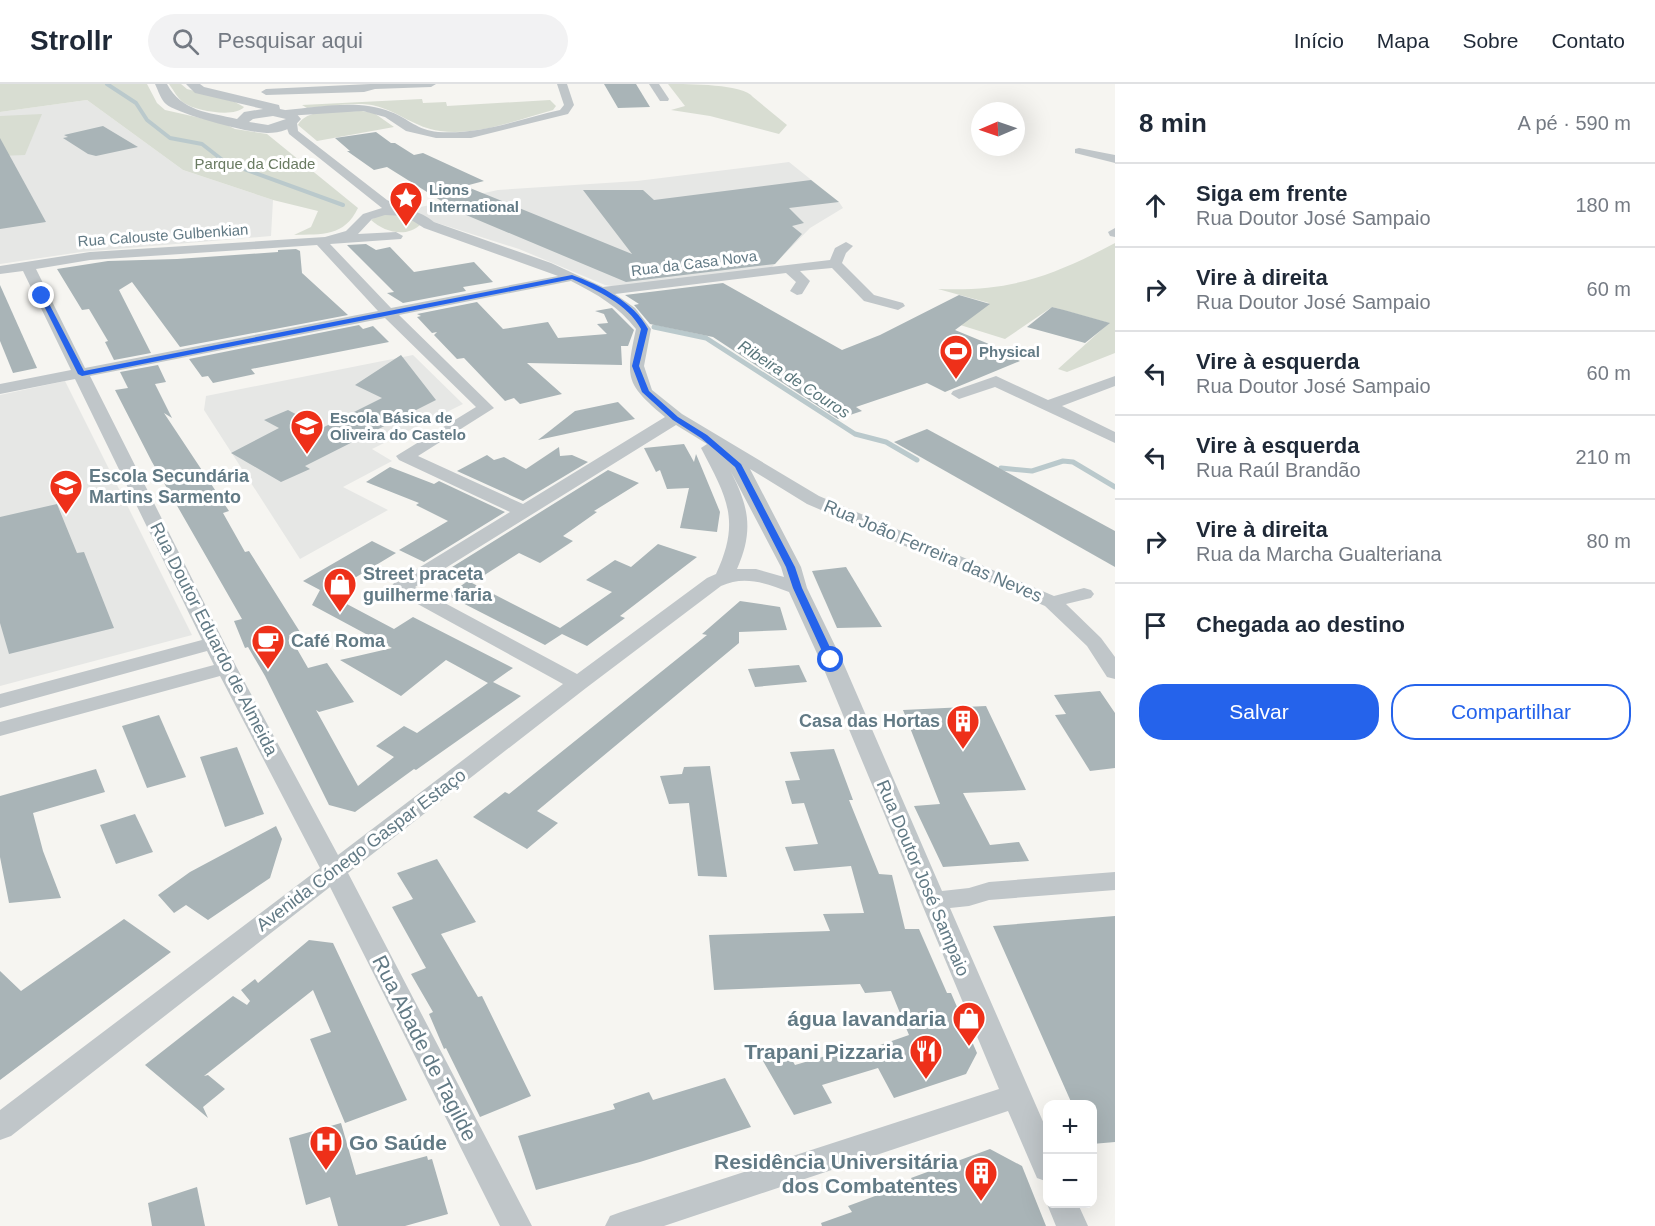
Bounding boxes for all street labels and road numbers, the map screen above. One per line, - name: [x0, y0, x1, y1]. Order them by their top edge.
- street label: Rua Calouste Gulbenkian: [77, 221, 249, 249]
- street label: Rua da Casa Nova: [630, 247, 759, 279]
- street label: Rua João Ferreira das Neves: [821, 496, 1045, 606]
- street label: Rua Doutor Eduardo de Almeida: [146, 519, 282, 760]
- street label: Avenida Cónego Gaspar Estaço: [252, 765, 470, 935]
- street label: Rua Doutor José Sampaio: [873, 777, 973, 979]
- street label: Rua Abade de Tagilde: [368, 951, 482, 1145]

